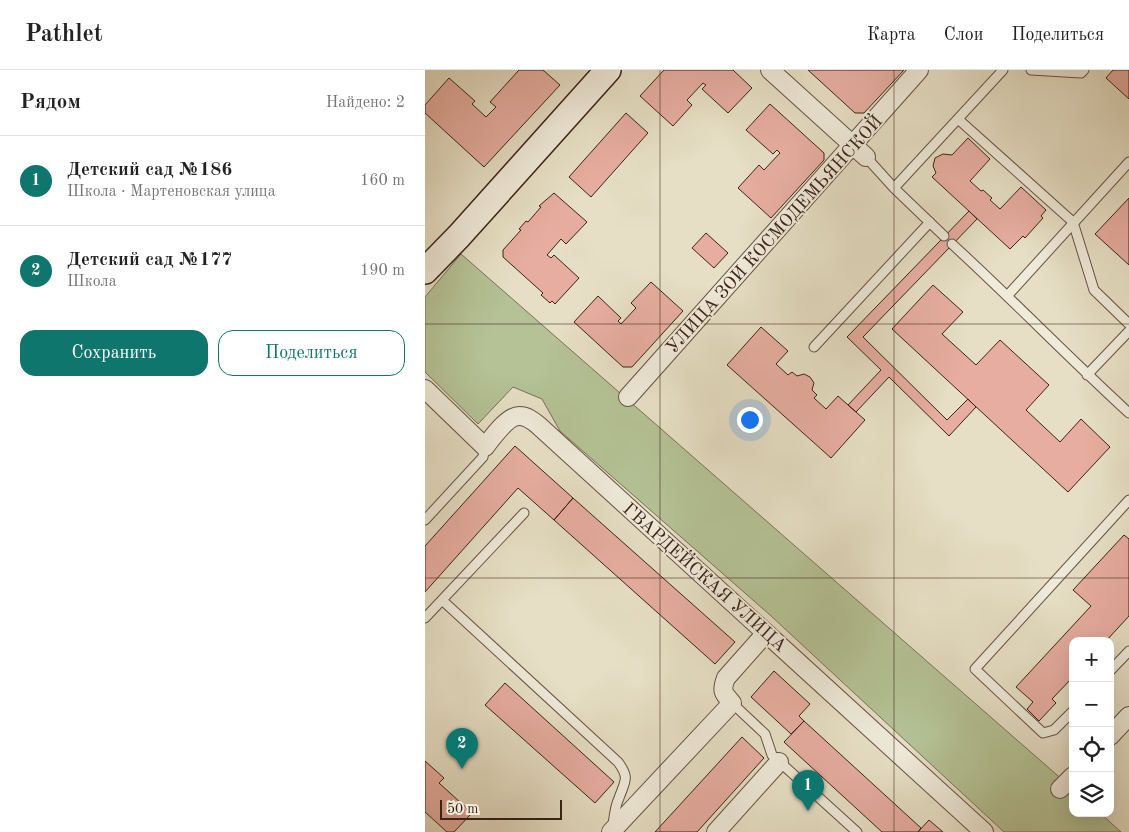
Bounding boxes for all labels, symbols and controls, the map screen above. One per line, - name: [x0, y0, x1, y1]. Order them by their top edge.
- text: Pathlet: [25, 23, 103, 47]
- text: Карта: [867, 26, 916, 44]
- text: Слои: [944, 26, 983, 44]
- text: Поделиться: [1011, 26, 1104, 44]
- text: Рядом: [20, 92, 81, 113]
- text: Найдено: 2: [326, 95, 405, 111]
- street label: УЛИЦА ЗОИ КОСМОДЕМЬЯНСКОЙ: [660, 109, 886, 357]
- text: Детский сад №186: [67, 161, 232, 180]
- text: 1: [31, 173, 41, 189]
- text: 160 m: [360, 173, 405, 189]
- text: Школа · Мартеновская улица: [67, 184, 276, 200]
- text: Детский сад №177: [67, 251, 232, 270]
- text: 2: [31, 263, 41, 279]
- text: 190 m: [360, 263, 405, 279]
- text: Школа: [67, 274, 117, 290]
- button: Сохранить: [20, 330, 208, 376]
- button: Поделиться: [218, 330, 405, 376]
- your location: [737, 407, 763, 433]
- street label: ГВАРДЕЙСКАЯ УЛИЦА: [619, 497, 792, 656]
- map controls: [1069, 637, 1114, 817]
- button: +: [1069, 637, 1114, 682]
- button: −: [1069, 682, 1114, 727]
- button: locate: [1069, 727, 1114, 772]
- pin: 2: [446, 728, 478, 769]
- pin: 1: [792, 770, 824, 811]
- button: layers: [1069, 772, 1114, 817]
- scale bar: [440, 797, 563, 820]
- text: 50 m: [447, 802, 478, 816]

